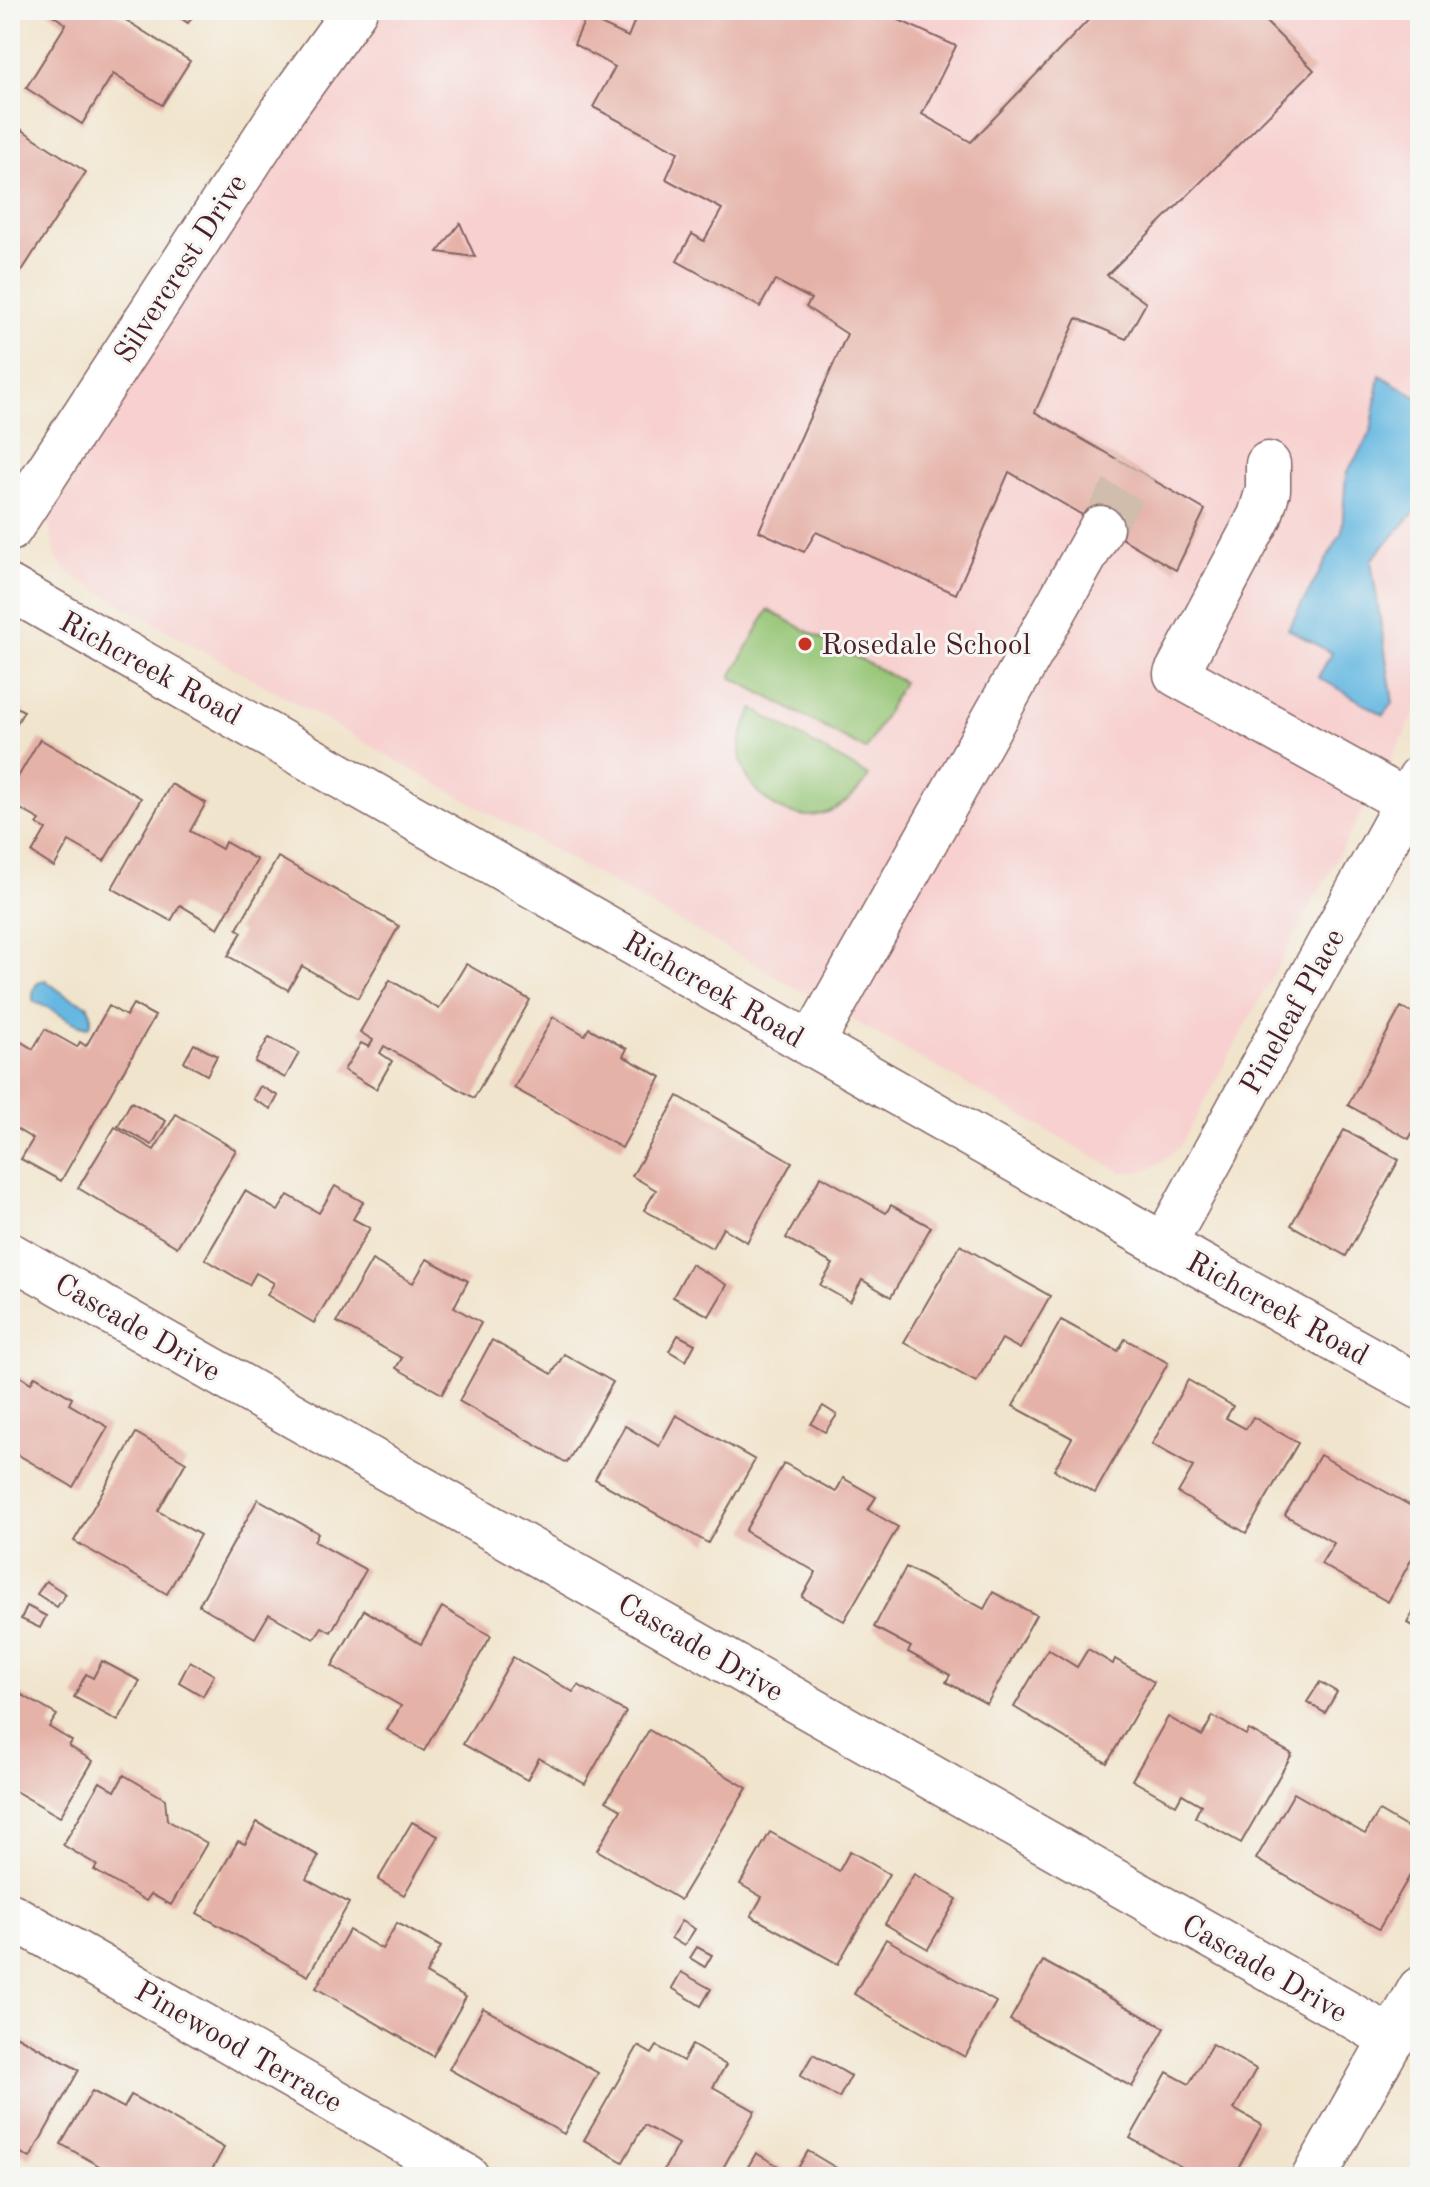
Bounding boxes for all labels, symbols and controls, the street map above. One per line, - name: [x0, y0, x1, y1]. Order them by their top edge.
- street label: Silvercrest Drive: [110, 169, 254, 369]
- street label: Richcreek Road: [54, 607, 246, 732]
- place label: Rosedale School: [821, 631, 1031, 661]
- marker: Rosedale School: [796, 635, 814, 653]
- street label: Pineleaf Place: [1236, 924, 1351, 1100]
- street label: Richcreek Road: [618, 927, 808, 1054]
- street label: Richcreek Road: [1181, 1247, 1373, 1372]
- street label: Cascade Drive: [49, 1269, 225, 1388]
- street label: Cascade Drive: [612, 1589, 788, 1708]
- street label: Cascade Drive: [1176, 1910, 1352, 2029]
- street label: Pinewood Terrace: [129, 1976, 347, 2119]

